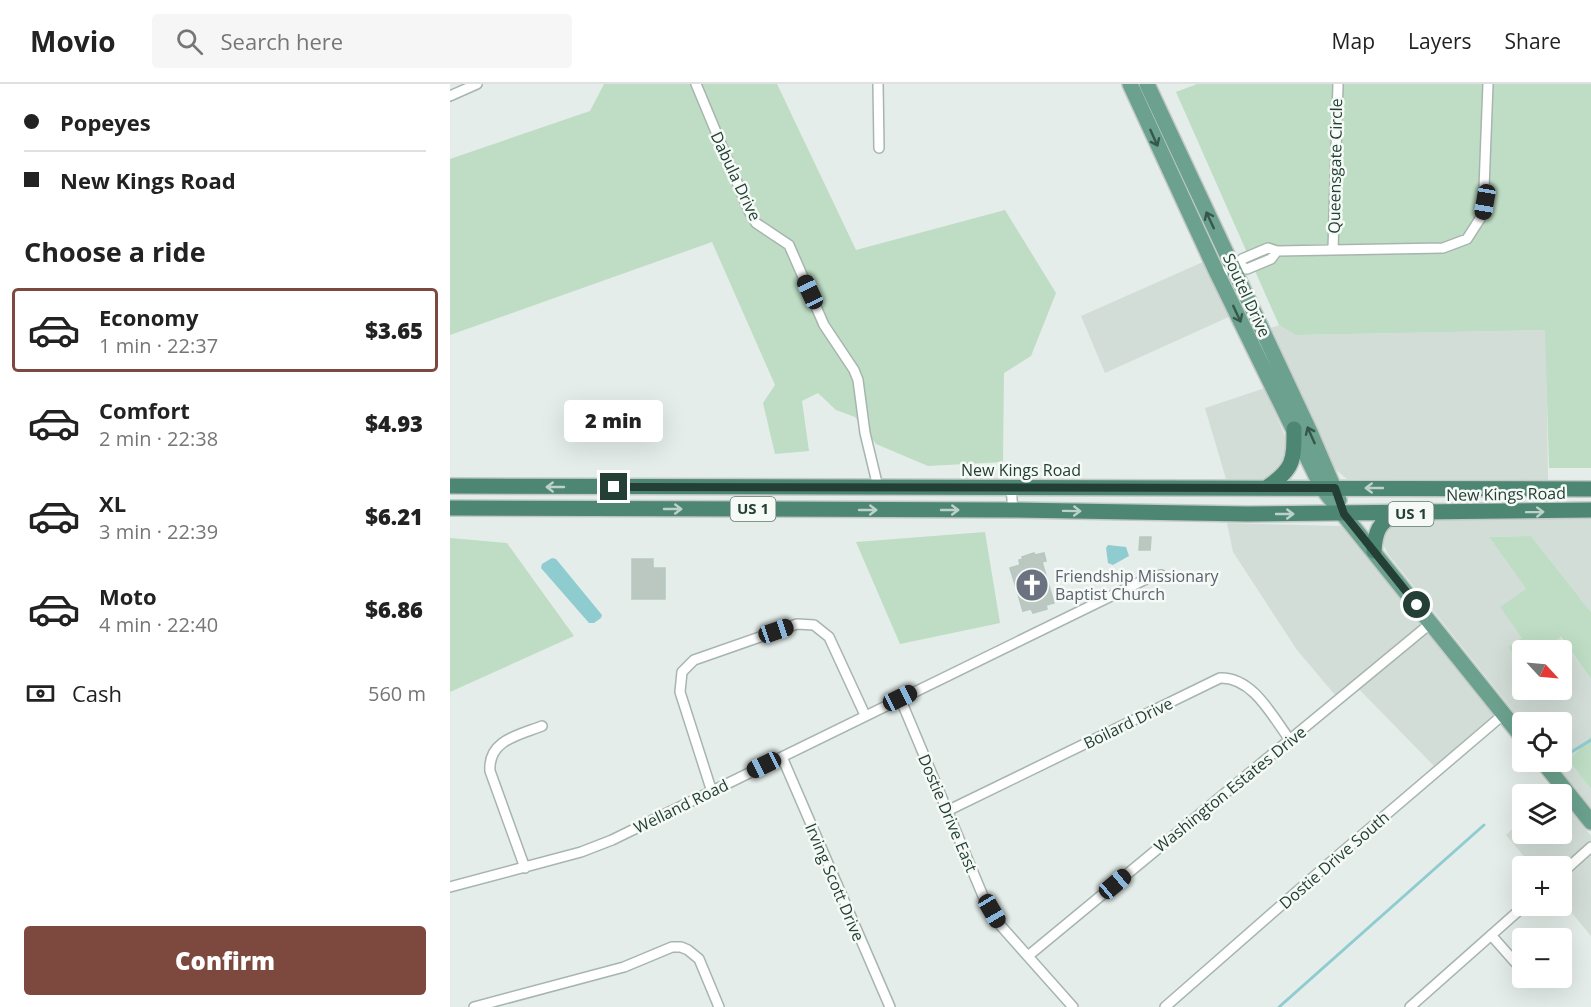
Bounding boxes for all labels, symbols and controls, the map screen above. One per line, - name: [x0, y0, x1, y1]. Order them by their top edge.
- search box: [152, 14, 572, 68]
- text: Movio: [30, 22, 116, 60]
- icon: search: [173, 25, 206, 58]
- text: Search here: [221, 26, 343, 56]
- text: Map: [1332, 27, 1375, 55]
- text: Layers: [1408, 27, 1472, 55]
- text: Share: [1505, 27, 1561, 55]
- street label: Queensgate Circle: [1323, 98, 1347, 234]
- text: Popeyes: [60, 107, 151, 137]
- street label: Dabula Drive: [706, 128, 766, 224]
- one-way arrow: [1149, 128, 1160, 146]
- text: New Kings Road: [60, 165, 236, 195]
- car: [1473, 183, 1497, 221]
- one-way arrow: [1204, 211, 1215, 229]
- text: Choose a ride: [24, 233, 206, 270]
- street label: Soutel Drive: [1218, 249, 1276, 341]
- car: [794, 272, 826, 312]
- text: Economy: [99, 302, 198, 332]
- icon: car: [27, 303, 81, 357]
- one-way arrow: [1231, 305, 1243, 323]
- text: $3.65: [365, 315, 423, 345]
- text: 1 min · 22:37: [99, 332, 218, 359]
- text: Comfort: [99, 395, 190, 425]
- icon: car: [27, 396, 81, 450]
- callout: 2 min: [564, 400, 663, 442]
- text: 2 min: [585, 407, 642, 434]
- text: $4.93: [365, 408, 423, 438]
- text: 2 min · 22:38: [99, 425, 218, 452]
- one-way arrow: [1305, 426, 1317, 444]
- street label: New Kings Road: [961, 459, 1081, 481]
- route end: [600, 473, 627, 500]
- one-way arrow: [546, 481, 566, 493]
- one-way arrow: [1365, 482, 1385, 494]
- street label: New Kings Road: [1446, 482, 1566, 506]
- text: XL: [99, 488, 126, 518]
- icon: car: [27, 489, 81, 543]
- road number: US 1: [730, 497, 776, 521]
- text: $6.21: [365, 501, 423, 531]
- road number: US 1: [1388, 502, 1434, 526]
- one-way arrow: [662, 503, 682, 515]
- one-way arrow: [857, 504, 877, 516]
- one-way arrow: [939, 504, 959, 516]
- one-way arrow: [1061, 505, 1081, 517]
- one-way arrow: [1525, 506, 1545, 518]
- one-way arrow: [1275, 508, 1295, 520]
- text: 3 min · 22:39: [99, 518, 218, 545]
- place label: Friendship Missionary Baptist Church: [1055, 565, 1219, 605]
- church icon: Friendship Missionary Baptist Church: [1014, 567, 1050, 603]
- text: Moto: [99, 581, 157, 611]
- icon: car: [27, 582, 81, 636]
- route start: [1403, 591, 1430, 618]
- text: $6.86: [365, 594, 423, 624]
- text: 4 min · 22:40: [99, 611, 218, 638]
- car: [756, 617, 796, 645]
- north arrow: [1512, 640, 1572, 700]
- map controls: [1512, 640, 1572, 988]
- icon: cash: [24, 677, 57, 710]
- text: Cash: [72, 678, 122, 708]
- text: 560 m: [368, 680, 426, 707]
- car: [880, 682, 920, 714]
- street label: Boilard Drive: [1080, 692, 1176, 754]
- button: locate: [1512, 712, 1572, 772]
- street label: Washington Estates Drive: [1149, 721, 1311, 857]
- car: [744, 749, 784, 781]
- street label: Dostie Drive East: [913, 751, 983, 876]
- street label: Welland Road: [630, 774, 732, 838]
- button: layers: [1512, 784, 1572, 844]
- street label: Dostie Drive South: [1274, 806, 1394, 914]
- street label: Irving Scott Drive: [800, 819, 870, 945]
- button: +: [1512, 856, 1572, 916]
- car: [1095, 866, 1135, 902]
- car: [975, 891, 1009, 931]
- button: Confirm: [24, 926, 426, 995]
- button: −: [1512, 928, 1572, 988]

